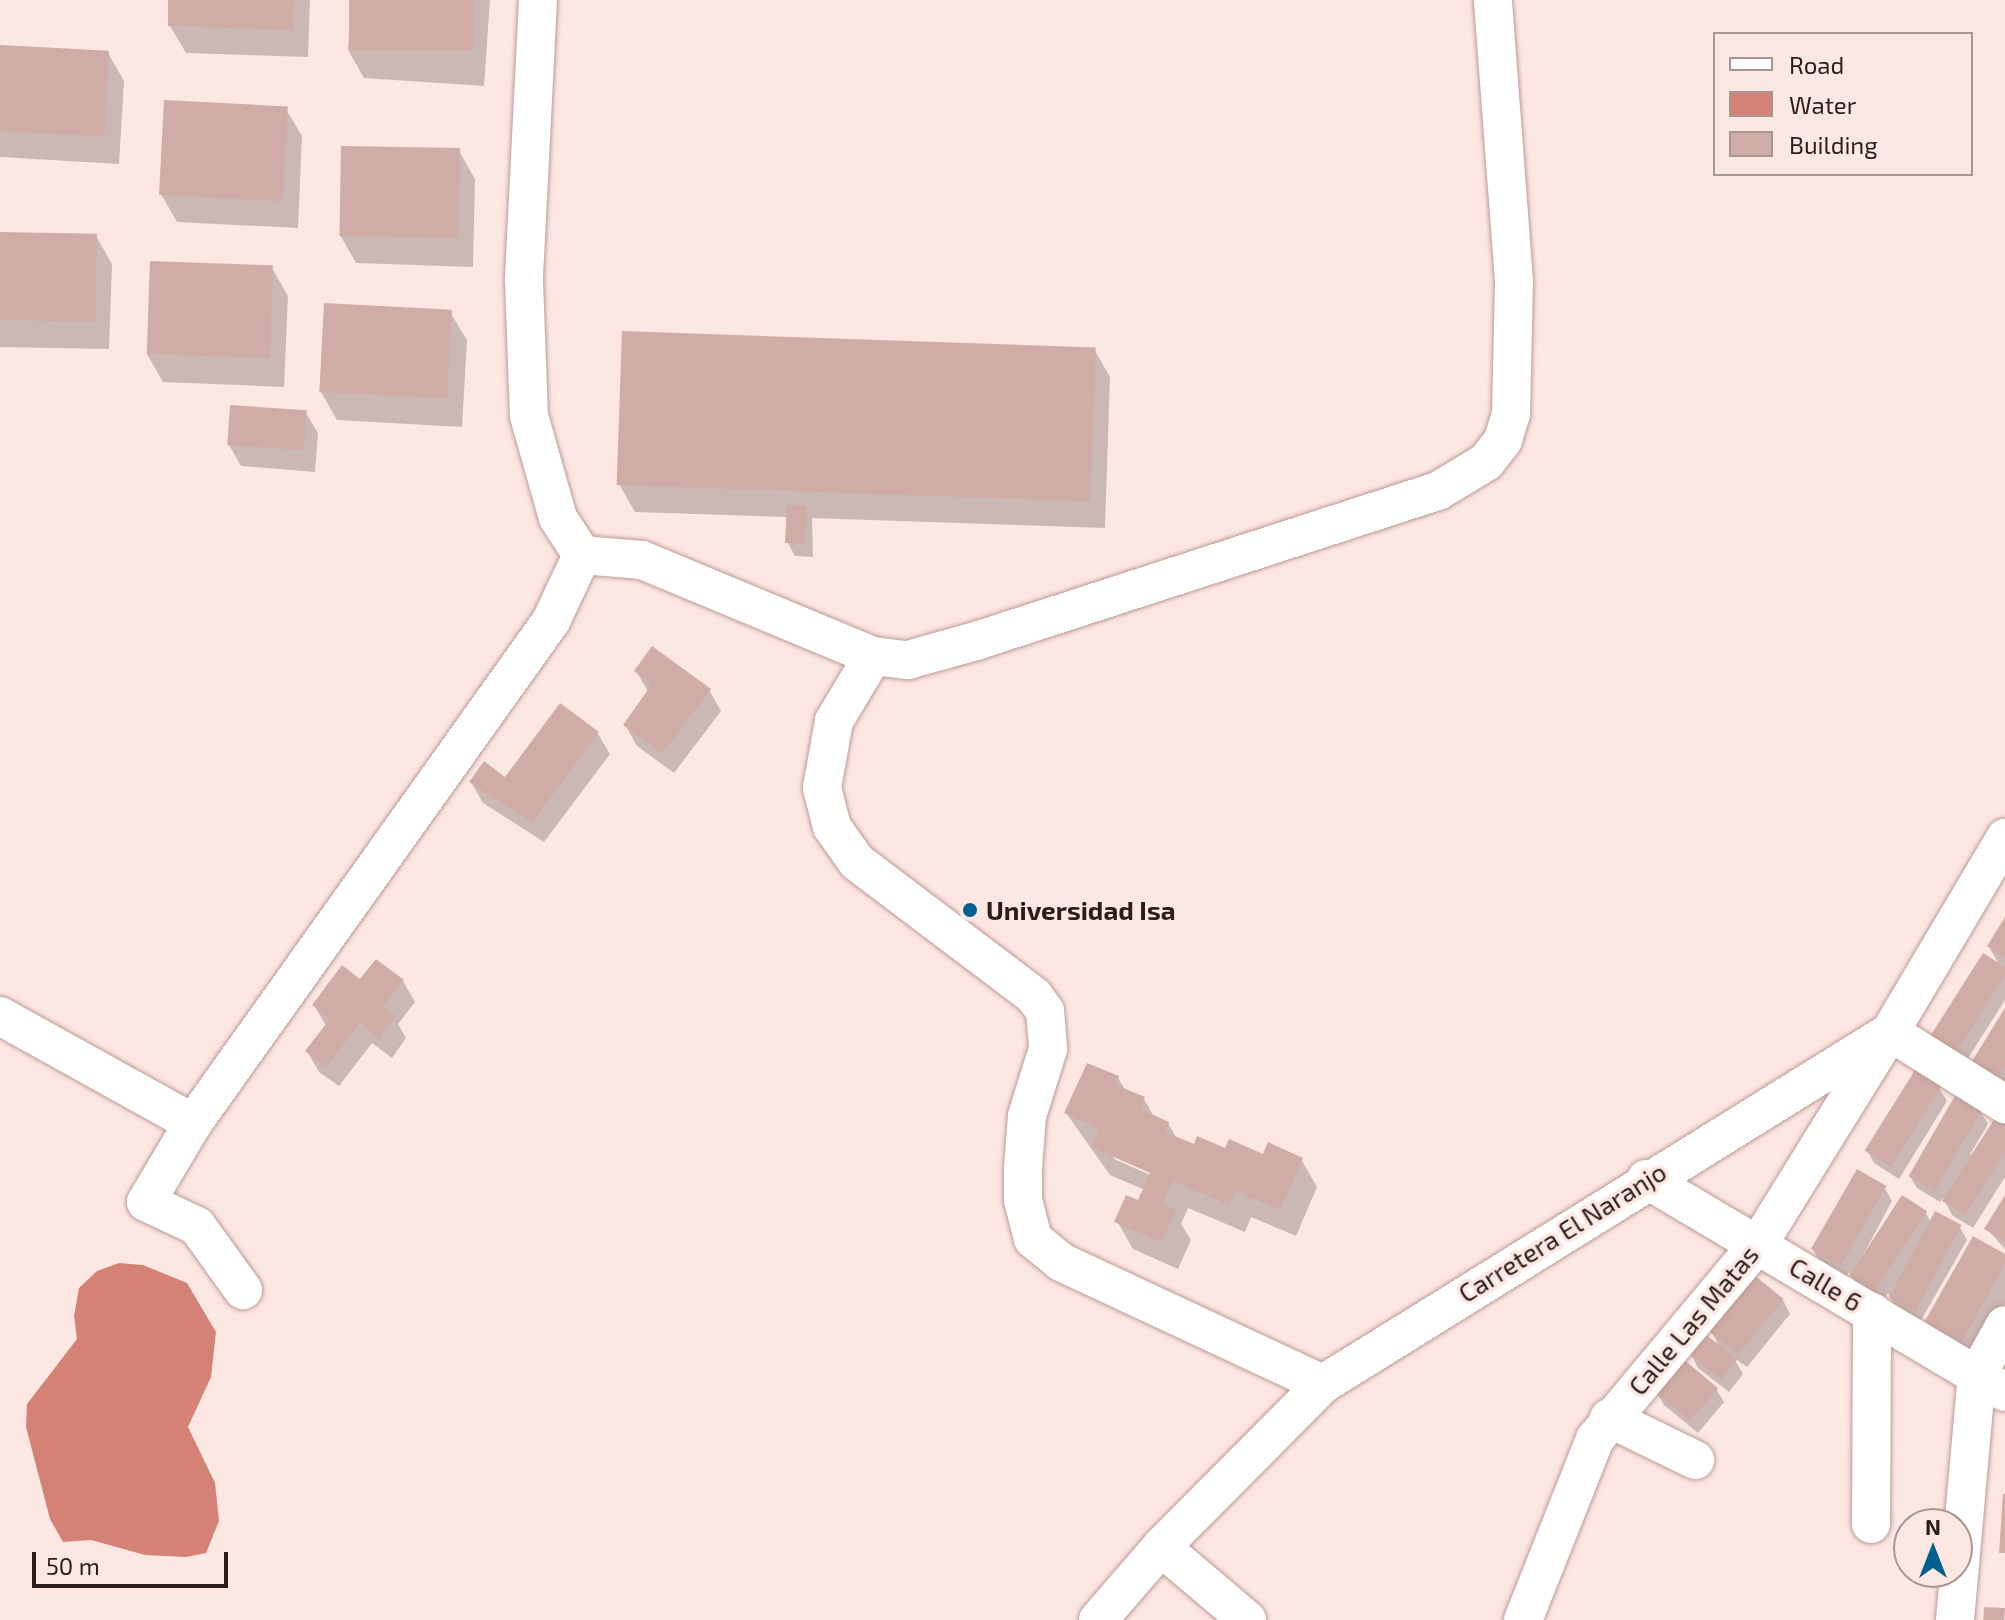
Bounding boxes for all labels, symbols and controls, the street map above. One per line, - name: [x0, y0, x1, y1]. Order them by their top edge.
- legend: [1713, 32, 1973, 176]
- text: Road: [1789, 50, 1844, 79]
- text: Water: [1789, 90, 1856, 119]
- text: Building: [1789, 130, 1878, 159]
- place label: Universidad Isa: [986, 894, 1176, 926]
- marker: Universidad Isa: [961, 901, 979, 919]
- street label: Carretera El Naranjo: [1452, 1155, 1672, 1309]
- street label: Calle Las Matas: [1621, 1239, 1765, 1401]
- street label: Calle 6: [1784, 1250, 1868, 1318]
- north arrow: [1893, 1508, 1973, 1588]
- text: N: [1925, 1513, 1941, 1539]
- scale bar: [36, 1536, 232, 1586]
- text: 50 m: [46, 1551, 100, 1580]

